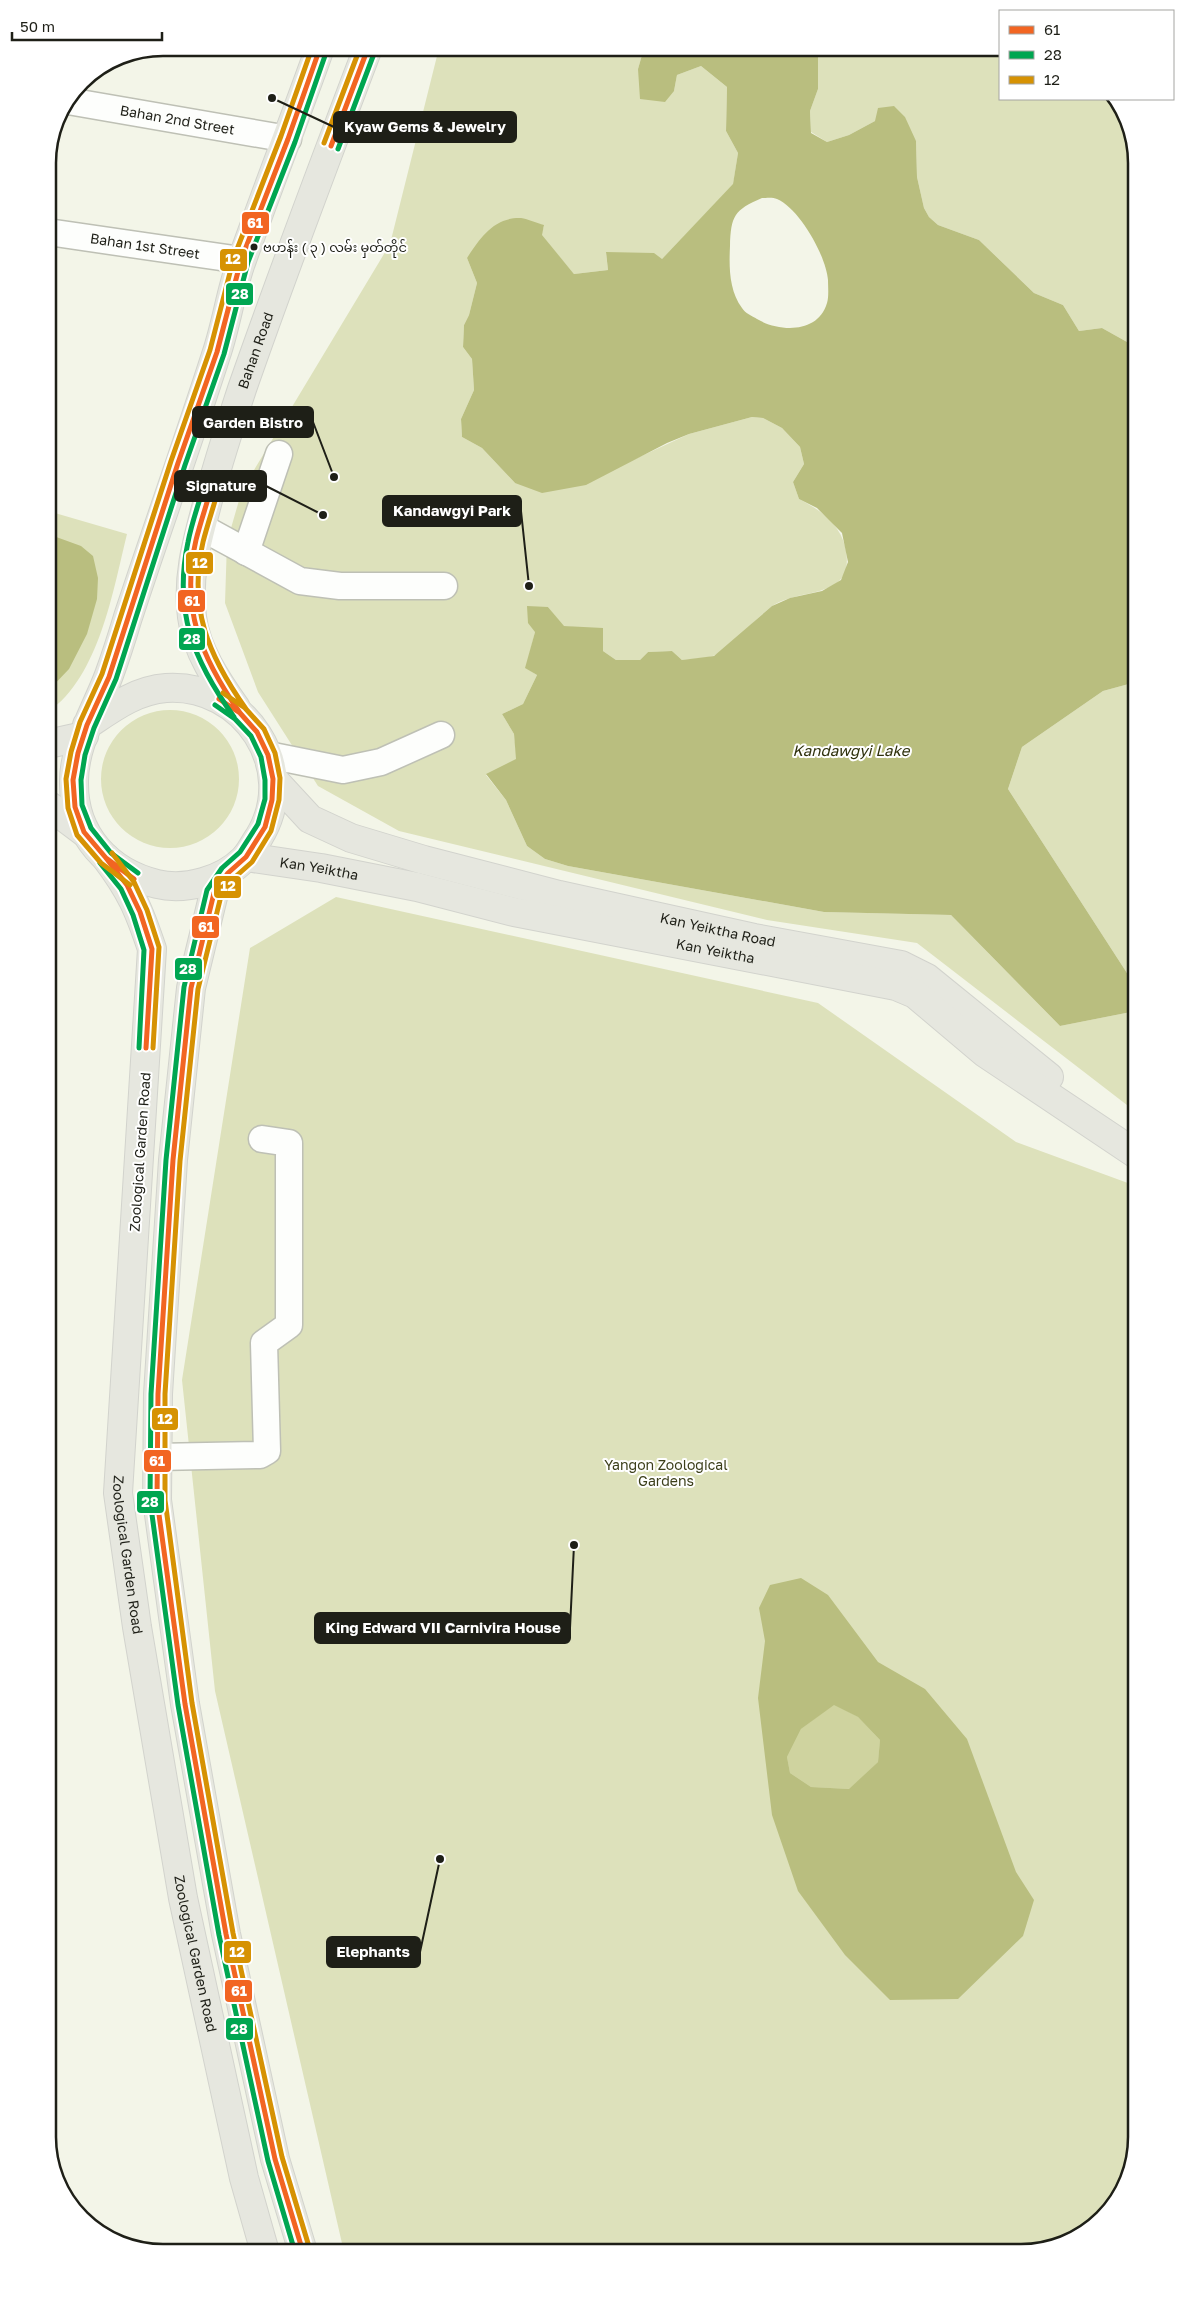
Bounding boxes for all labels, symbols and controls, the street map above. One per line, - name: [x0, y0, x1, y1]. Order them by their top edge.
- scale bar: [12, 10, 162, 42]
- legend: [999, 10, 1174, 100]
- text: 50 m: [20, 17, 55, 35]
- text: 61: [1044, 20, 1060, 38]
- text: 28: [1044, 45, 1062, 63]
- text: 12: [1044, 70, 1060, 88]
- street label: Bahan 2nd Street: [119, 101, 236, 138]
- callout: Kyaw Gems & Jewelry: [334, 112, 516, 142]
- text: Kyaw Gems & Jewelry: [344, 117, 506, 135]
- line badge: 61: [241, 211, 270, 235]
- text: 61: [247, 214, 263, 231]
- street label: Bahan 1st Street: [89, 229, 201, 262]
- place label: ဗဟန်း ( ၃ ) လမ်း မှတ်တိုင်: [263, 239, 407, 258]
- marker: ဗဟန်း ( ၃ ) လမ်း မှတ်တိုင်: [249, 242, 259, 252]
- line badge: 12: [219, 248, 248, 272]
- text: 12: [225, 250, 241, 267]
- line badge: 28: [225, 282, 254, 306]
- text: 28: [231, 285, 249, 302]
- street label: Bahan Road: [234, 310, 277, 391]
- callout: Garden Bistro: [193, 407, 313, 437]
- text: Garden Bistro: [203, 413, 303, 431]
- callout: Signature: [175, 471, 266, 501]
- text: Signature: [186, 476, 256, 494]
- callout: Kandawgyi Park: [383, 496, 521, 526]
- text: Kandawgyi Park: [393, 501, 511, 519]
- line badge: 12: [185, 551, 214, 575]
- text: 12: [192, 554, 208, 571]
- line badge: 61: [177, 589, 206, 613]
- text: 61: [184, 592, 200, 609]
- line badge: 28: [178, 627, 206, 651]
- text: 28: [183, 630, 201, 647]
- water label: Kandawgyi Lake: [793, 741, 911, 760]
- street label: Kan Yeiktha: [279, 853, 360, 883]
- line badge: 12: [213, 875, 242, 899]
- text: 12: [220, 877, 236, 894]
- street label: Kan Yeiktha Road: [658, 909, 776, 949]
- line badge: 61: [191, 915, 220, 939]
- text: 61: [198, 918, 214, 935]
- street label: Kan Yeiktha: [674, 935, 756, 967]
- line badge: 28: [174, 957, 203, 981]
- text: 28: [179, 960, 197, 977]
- street label: Zoological Garden Road: [125, 1072, 154, 1232]
- line badge: 12: [151, 1407, 179, 1431]
- text: 12: [157, 1410, 173, 1427]
- line badge: 61: [143, 1449, 172, 1473]
- text: 61: [149, 1452, 165, 1469]
- park label: Yangon Zoological Gardens: [604, 1456, 728, 1489]
- street label: Zoological Garden Road: [110, 1475, 147, 1635]
- line badge: 28: [136, 1490, 165, 1514]
- text: 28: [141, 1493, 159, 1510]
- callout: King Edward VII Carnivira House: [315, 1613, 570, 1643]
- text: King Edward VII Carnivira House: [325, 1618, 561, 1636]
- street label: Zoological Garden Road: [171, 1874, 221, 2034]
- callout: Elephants: [327, 1937, 420, 1967]
- line badge: 12: [223, 1940, 252, 1964]
- text: Elephants: [336, 1942, 410, 1960]
- text: 12: [229, 1943, 245, 1960]
- line badge: 61: [224, 1979, 253, 2003]
- text: 61: [231, 1982, 247, 1999]
- line badge: 28: [225, 2017, 254, 2041]
- text: 28: [230, 2020, 248, 2037]

